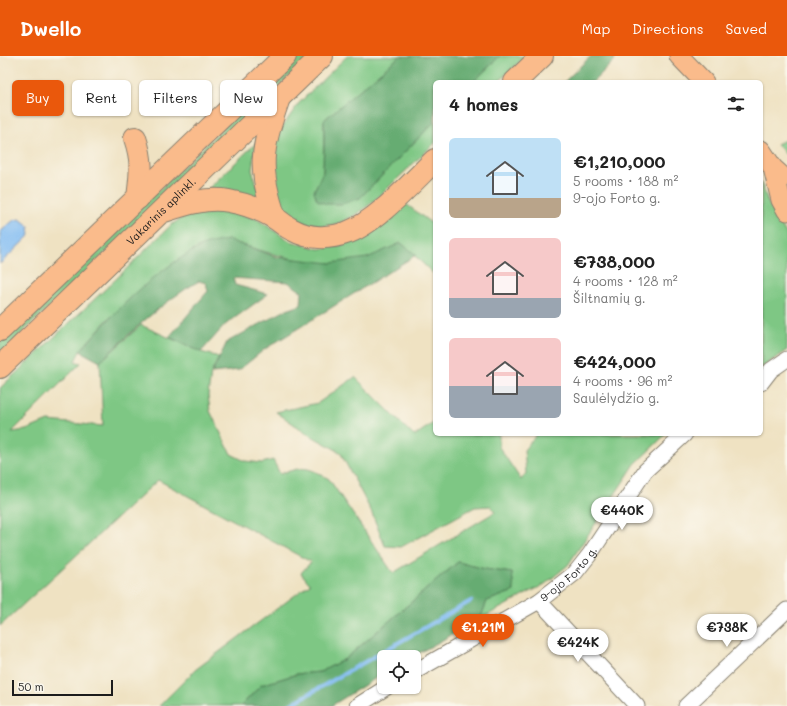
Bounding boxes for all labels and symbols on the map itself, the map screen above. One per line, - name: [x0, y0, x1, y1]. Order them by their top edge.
- street label: Vakarinis aplinkl.: [123, 174, 199, 248]
- pin: €440K: [594, 497, 650, 531]
- street label: 9-ojo Forto g.: [537, 543, 600, 605]
- pin: €1.21M: [450, 614, 516, 648]
- pin: €738K: [699, 614, 755, 648]
- pin: €424K: [550, 629, 606, 663]
- scale bar: [12, 678, 113, 697]

